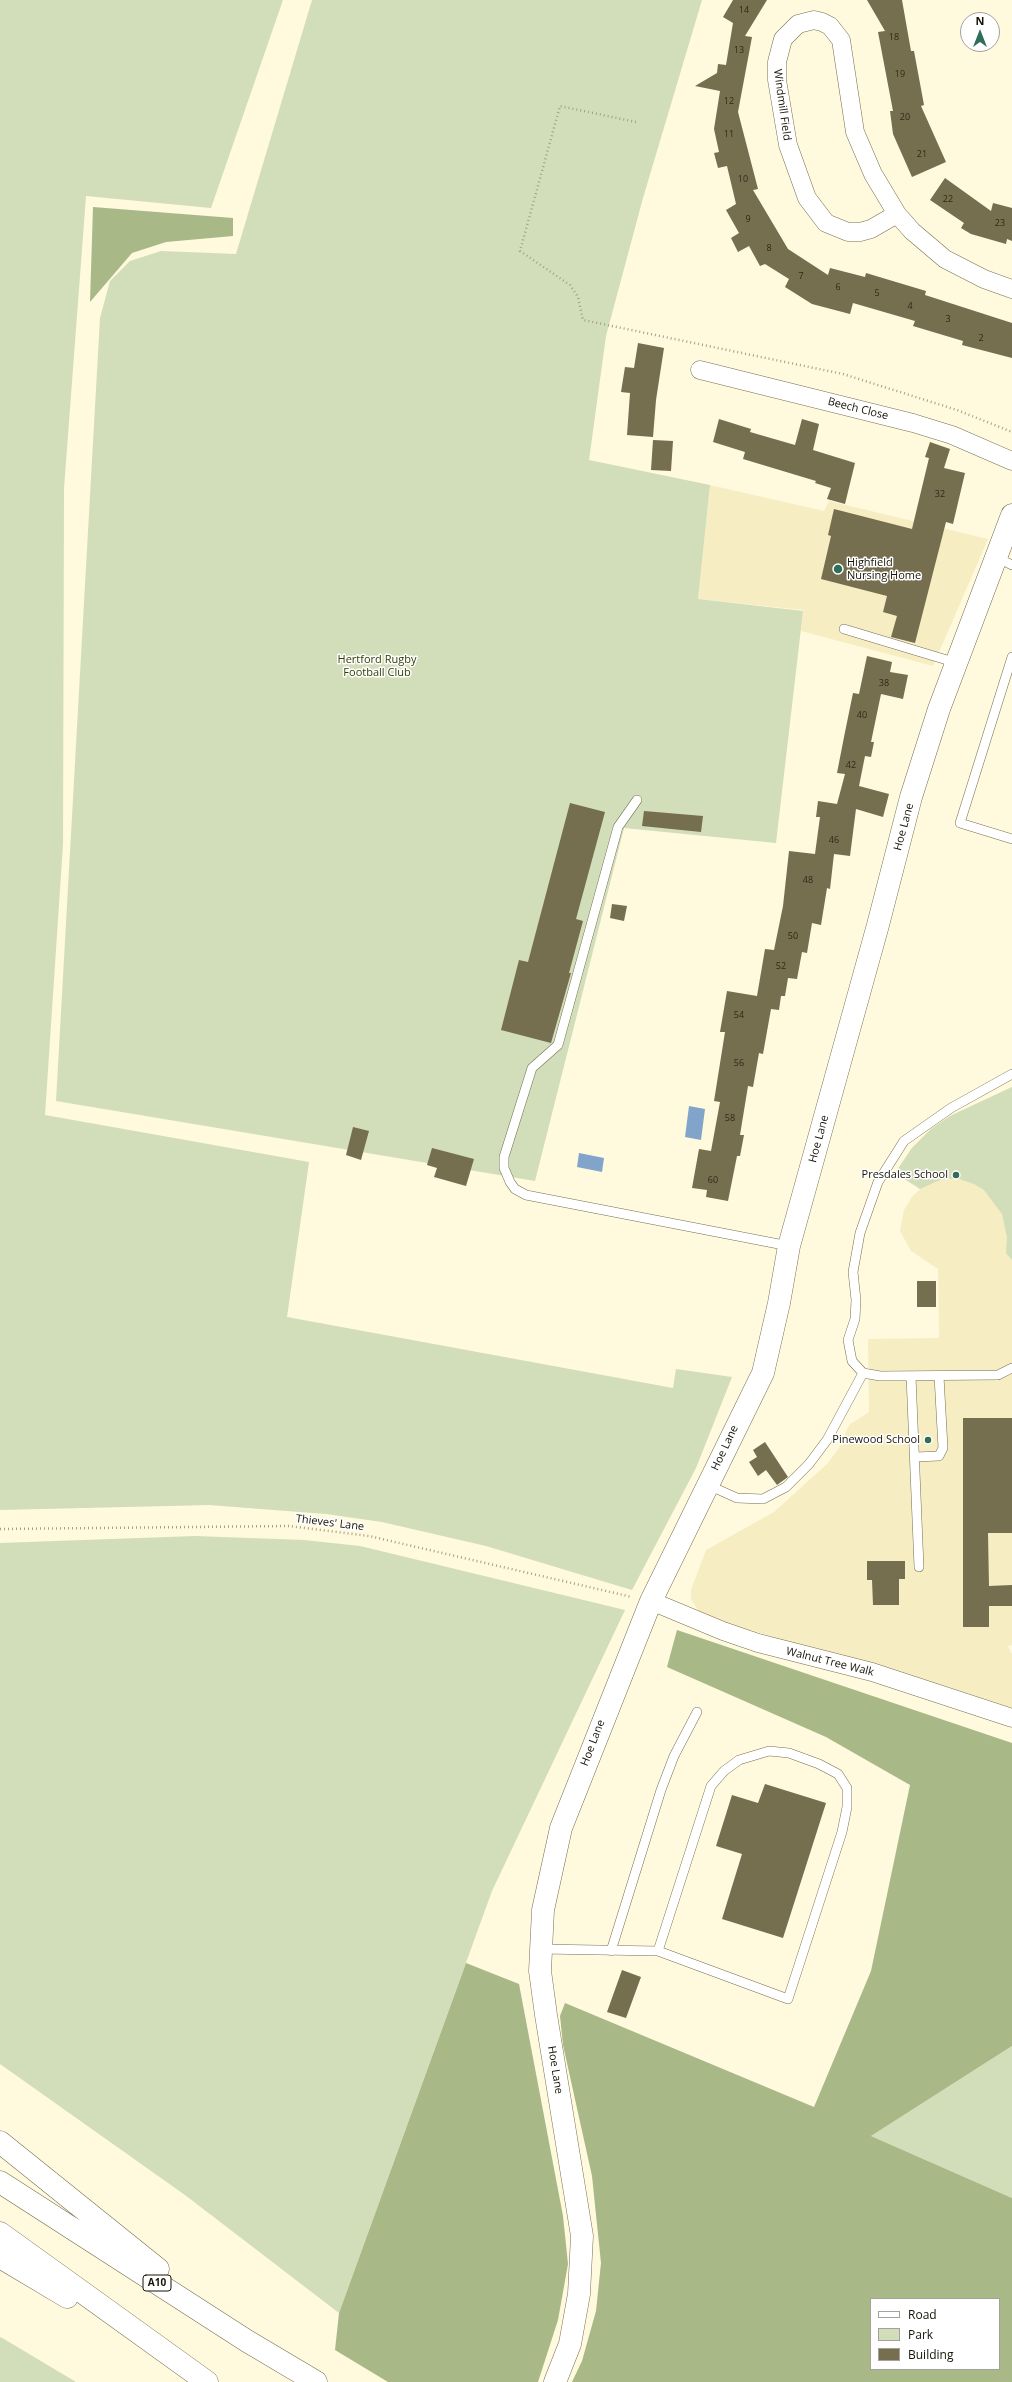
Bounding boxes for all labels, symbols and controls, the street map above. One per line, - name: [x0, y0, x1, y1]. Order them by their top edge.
- house number: 14: [739, 5, 749, 15]
- north arrow: [960, 12, 1000, 52]
- text: N: [976, 13, 984, 28]
- house number: 18: [889, 32, 899, 42]
- house number: 13: [734, 45, 744, 55]
- street label: Windmill Field: [770, 68, 794, 142]
- house number: 19: [895, 69, 905, 79]
- house number: 12: [724, 96, 734, 106]
- house number: 20: [900, 112, 910, 122]
- house number: 11: [724, 129, 734, 139]
- house number: 21: [917, 149, 927, 159]
- house number: 10: [738, 174, 748, 184]
- house number: 22: [943, 194, 953, 204]
- house number: 9: [745, 214, 751, 224]
- house number: 23: [995, 218, 1005, 228]
- house number: 8: [766, 243, 772, 253]
- house number: 7: [798, 271, 804, 281]
- house number: 6: [835, 282, 841, 292]
- house number: 5: [874, 288, 880, 298]
- house number: 4: [907, 301, 913, 311]
- house number: 3: [945, 314, 951, 324]
- house number: 2: [978, 333, 984, 343]
- street label: Beech Close: [826, 395, 890, 423]
- house number: 32: [935, 489, 945, 499]
- place label: Highfield Nursing Home: [847, 556, 921, 582]
- marker: Highfield Nursing Home: [832, 563, 844, 575]
- park label: Hertford Rugby Football Club: [338, 653, 416, 679]
- house number: 38: [879, 678, 889, 688]
- house number: 40: [857, 710, 867, 720]
- house number: 42: [846, 760, 856, 770]
- street label: Hoe Lane: [891, 802, 917, 852]
- house number: 46: [829, 835, 839, 845]
- house number: 48: [803, 875, 813, 885]
- house number: 50: [788, 931, 798, 941]
- house number: 52: [776, 961, 786, 971]
- house number: 54: [734, 1010, 744, 1020]
- house number: 56: [734, 1058, 744, 1068]
- house number: 58: [725, 1113, 735, 1123]
- street label: Hoe Lane: [806, 1114, 832, 1164]
- place label: Presdales School: [862, 1168, 948, 1182]
- marker: Presdales School: [951, 1170, 961, 1180]
- house number: 60: [708, 1175, 718, 1185]
- street label: Hoe Lane: [709, 1423, 741, 1473]
- place label: Pinewood School: [832, 1433, 920, 1447]
- marker: Pinewood School: [923, 1435, 933, 1445]
- street label: Thieves' Lane: [295, 1512, 365, 1534]
- street label: Walnut Tree Walk: [785, 1645, 875, 1679]
- street label: Hoe Lane: [578, 1718, 608, 1768]
- street label: Hoe Lane: [545, 2045, 565, 2095]
- road number: A10: [143, 2275, 171, 2291]
- legend: [870, 2298, 1000, 2370]
- text: Road: [908, 2306, 937, 2323]
- text: Park: [908, 2326, 933, 2343]
- text: Building: [908, 2346, 953, 2363]

